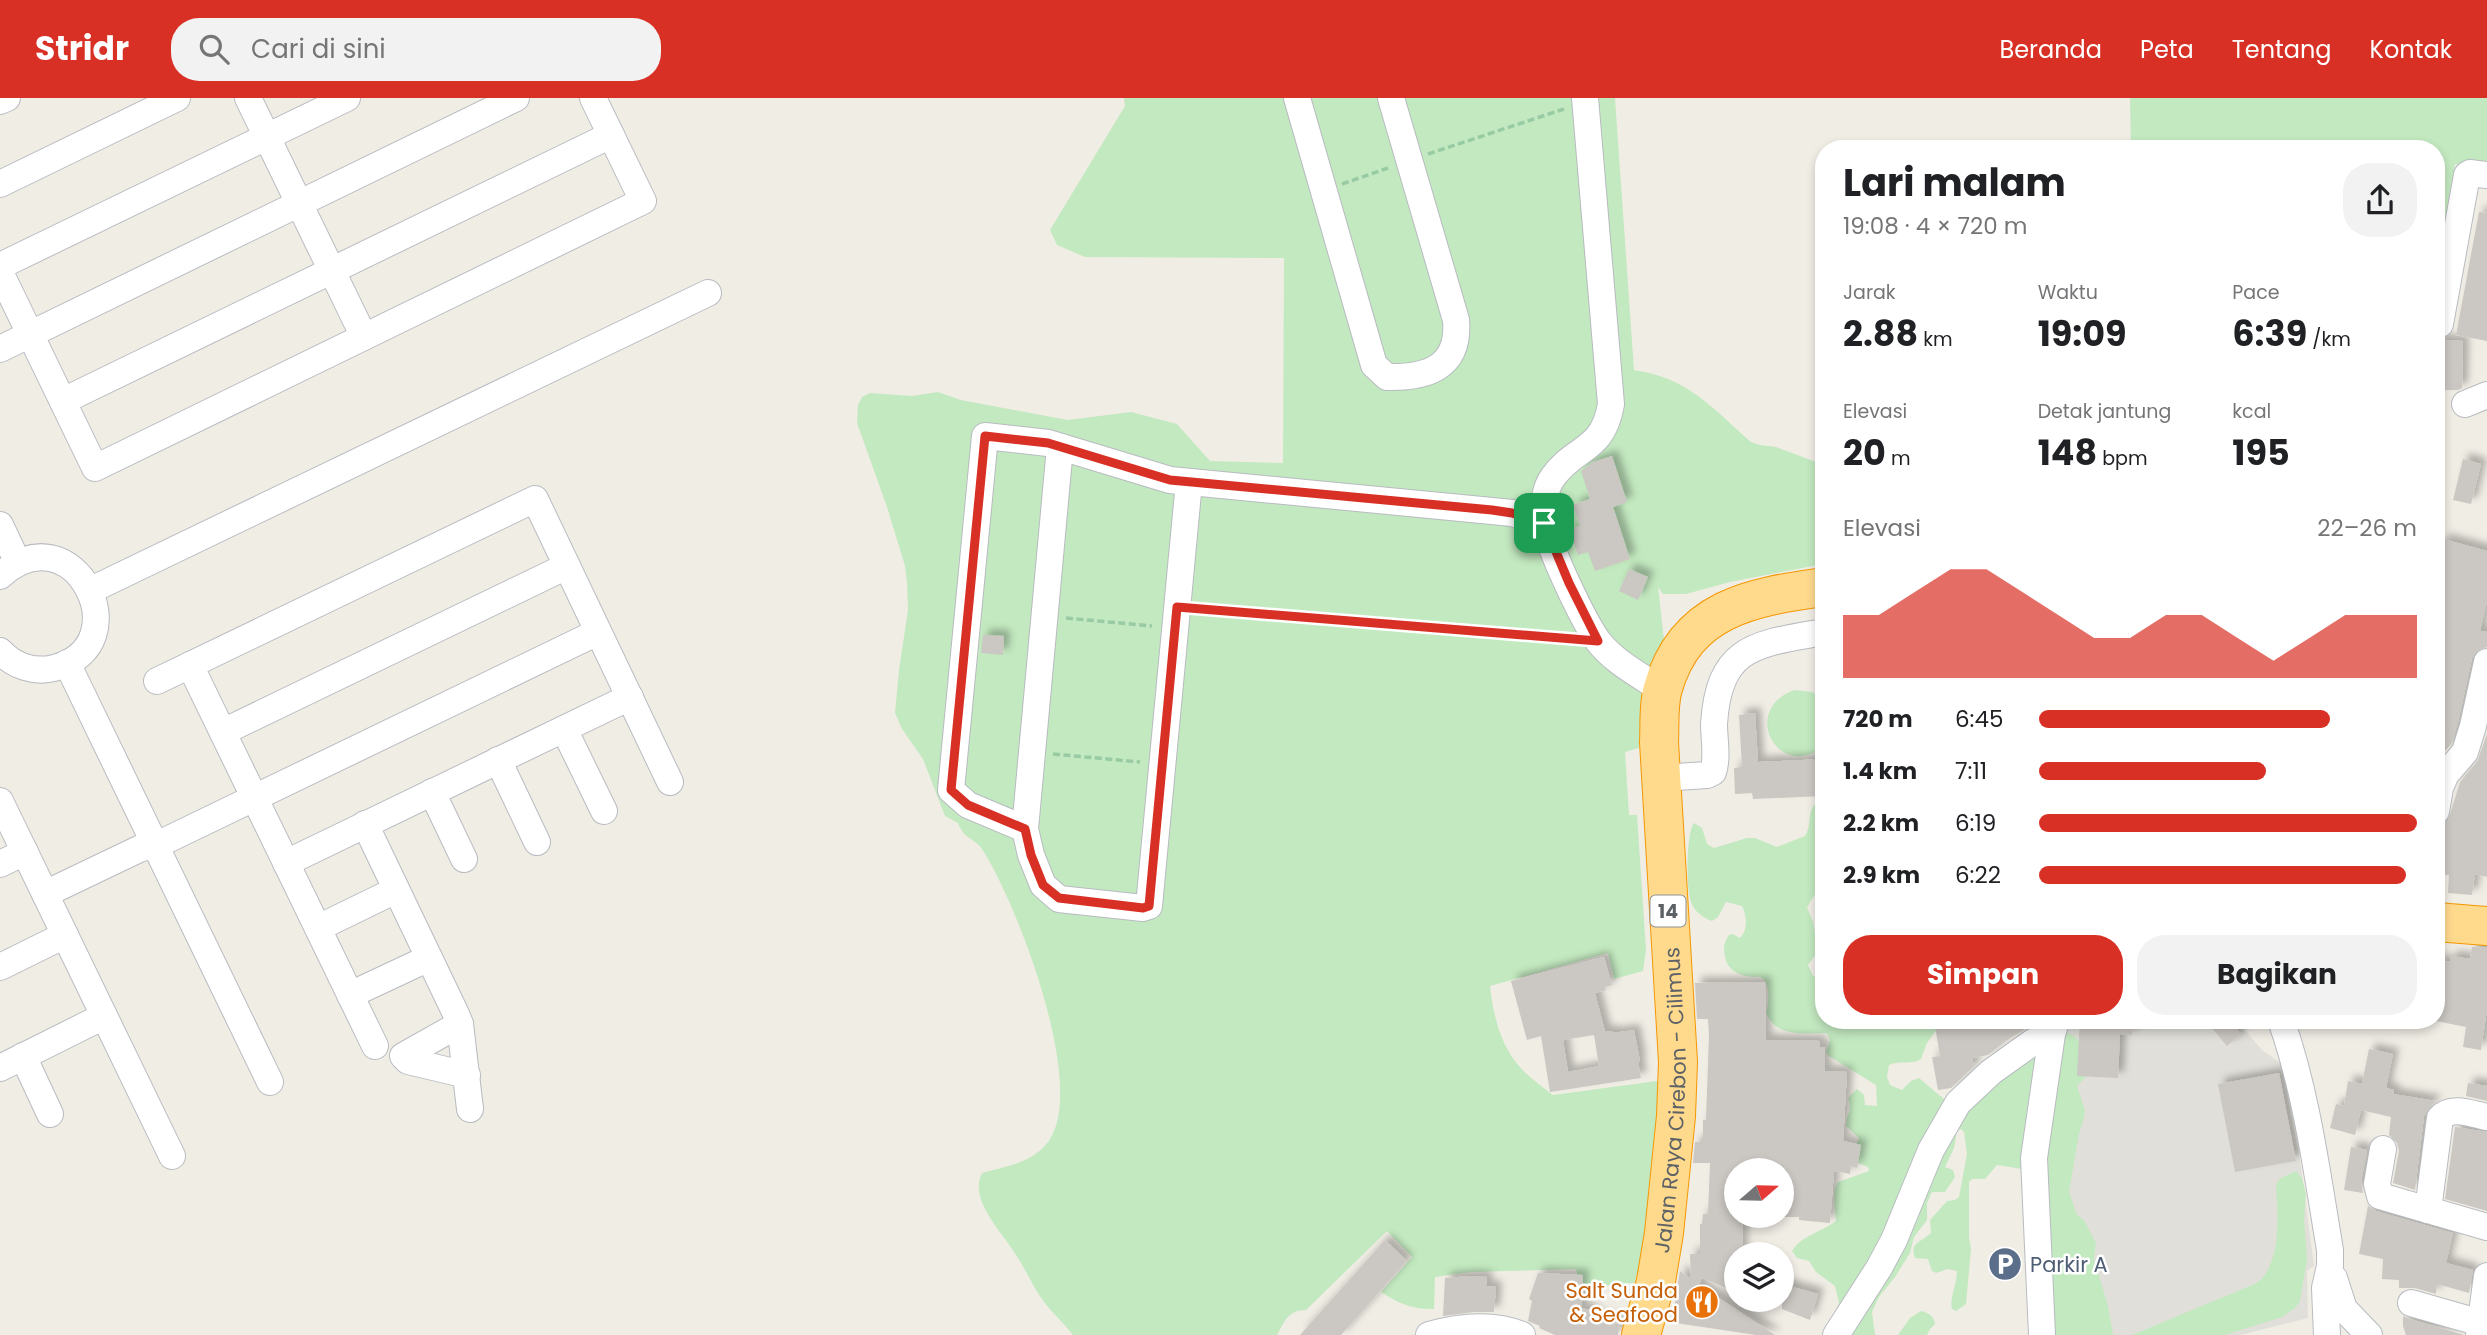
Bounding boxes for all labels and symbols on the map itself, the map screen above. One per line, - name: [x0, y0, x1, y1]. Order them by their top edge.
- pin: [1514, 493, 1574, 553]
- road number: 14: [1650, 896, 1686, 926]
- street label: Jalan Raya Cirebon - Cilimus: [1646, 947, 1693, 1255]
- north arrow: [1724, 1158, 1794, 1228]
- parking icon: Parkir A: [1986, 1245, 2024, 1283]
- place label: Parkir A: [2030, 1250, 2108, 1279]
- place label: Salt Sunda & Seafood: [1565, 1276, 1678, 1329]
- restaurant icon: Salt Sunda & Seafood: [1683, 1283, 1721, 1321]

